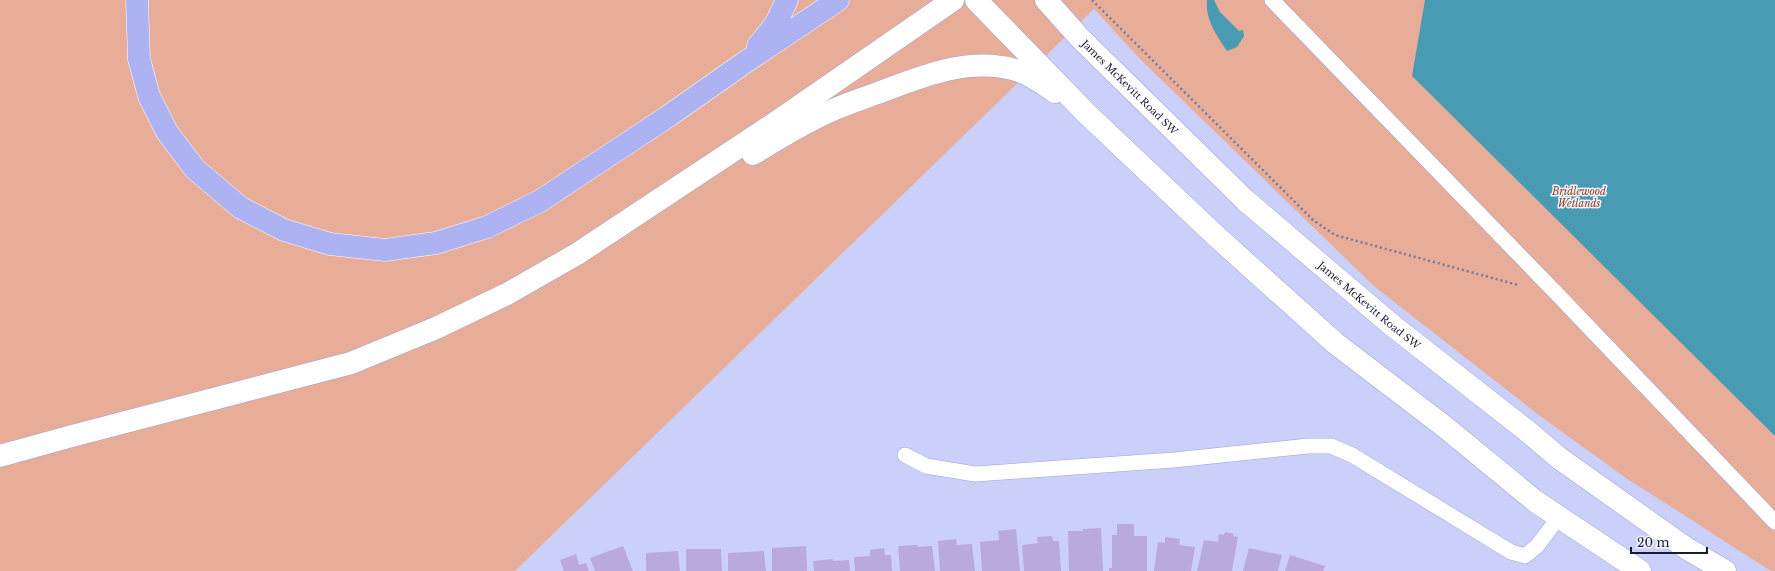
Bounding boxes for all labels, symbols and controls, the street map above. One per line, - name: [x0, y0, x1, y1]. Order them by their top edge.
- street label: James McKevitt Road SW: [1078, 36, 1181, 137]
- park label: Bridlewood Wetlands: [1551, 185, 1606, 210]
- street label: James McKevitt Road SW: [1314, 257, 1423, 352]
- scale bar: [1631, 529, 1707, 555]
- text: 20 m: [1637, 535, 1669, 550]

